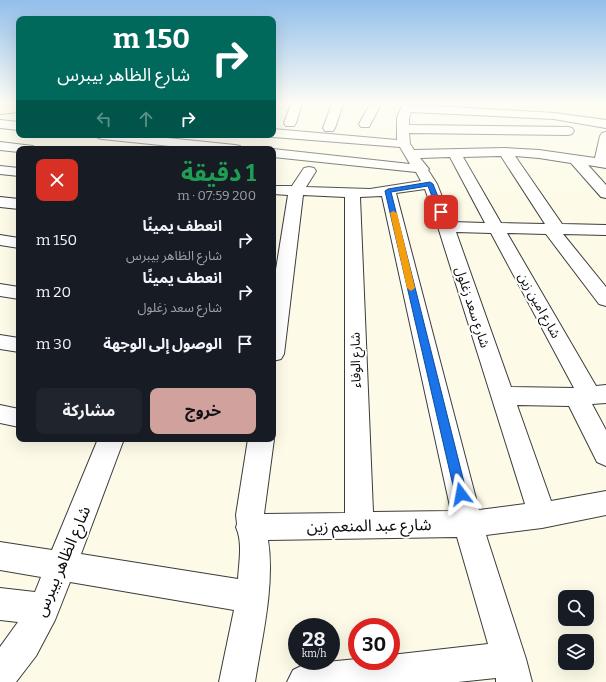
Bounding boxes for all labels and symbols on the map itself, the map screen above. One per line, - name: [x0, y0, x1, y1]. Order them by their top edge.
- pin: [424, 195, 458, 229]
- street label: شارع سعد زغلول: [449, 265, 493, 351]
- street label: شارع امين زين: [513, 270, 564, 342]
- street label: شارع الوفاء: [348, 332, 366, 388]
- position arrow: [440, 473, 482, 515]
- street label: شارع الظاهر بيبرس: [31, 503, 97, 620]
- street label: شارع عبد المنعم زين: [306, 515, 432, 539]
- speed limit sign: 30: [348, 618, 400, 670]

